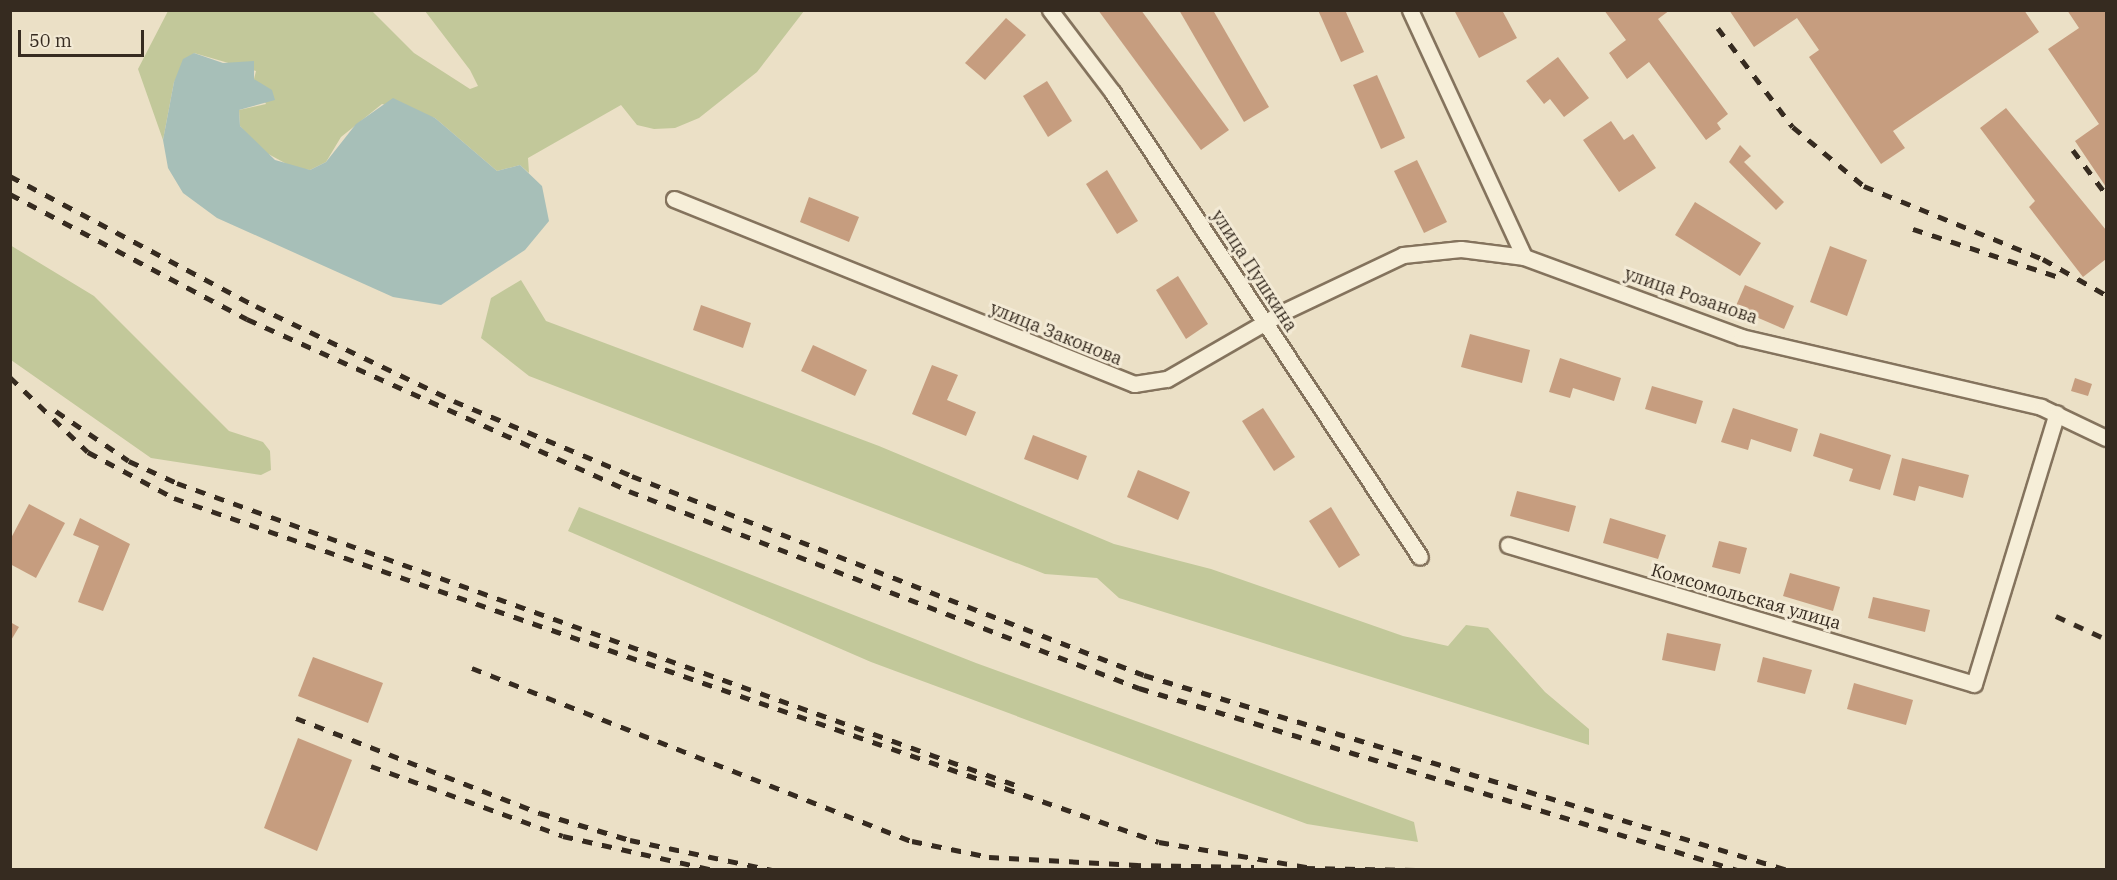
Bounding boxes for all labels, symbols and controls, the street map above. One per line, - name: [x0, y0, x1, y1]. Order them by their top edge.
- scale bar: [21, 18, 147, 56]
- text: 50 m: [29, 29, 72, 52]
- street label: улица Пушкина: [1207, 206, 1301, 336]
- street label: улица Розанова: [1622, 263, 1760, 329]
- street label: улица Законова: [987, 298, 1125, 370]
- street label: Комсомольская улица: [1648, 560, 1844, 634]

